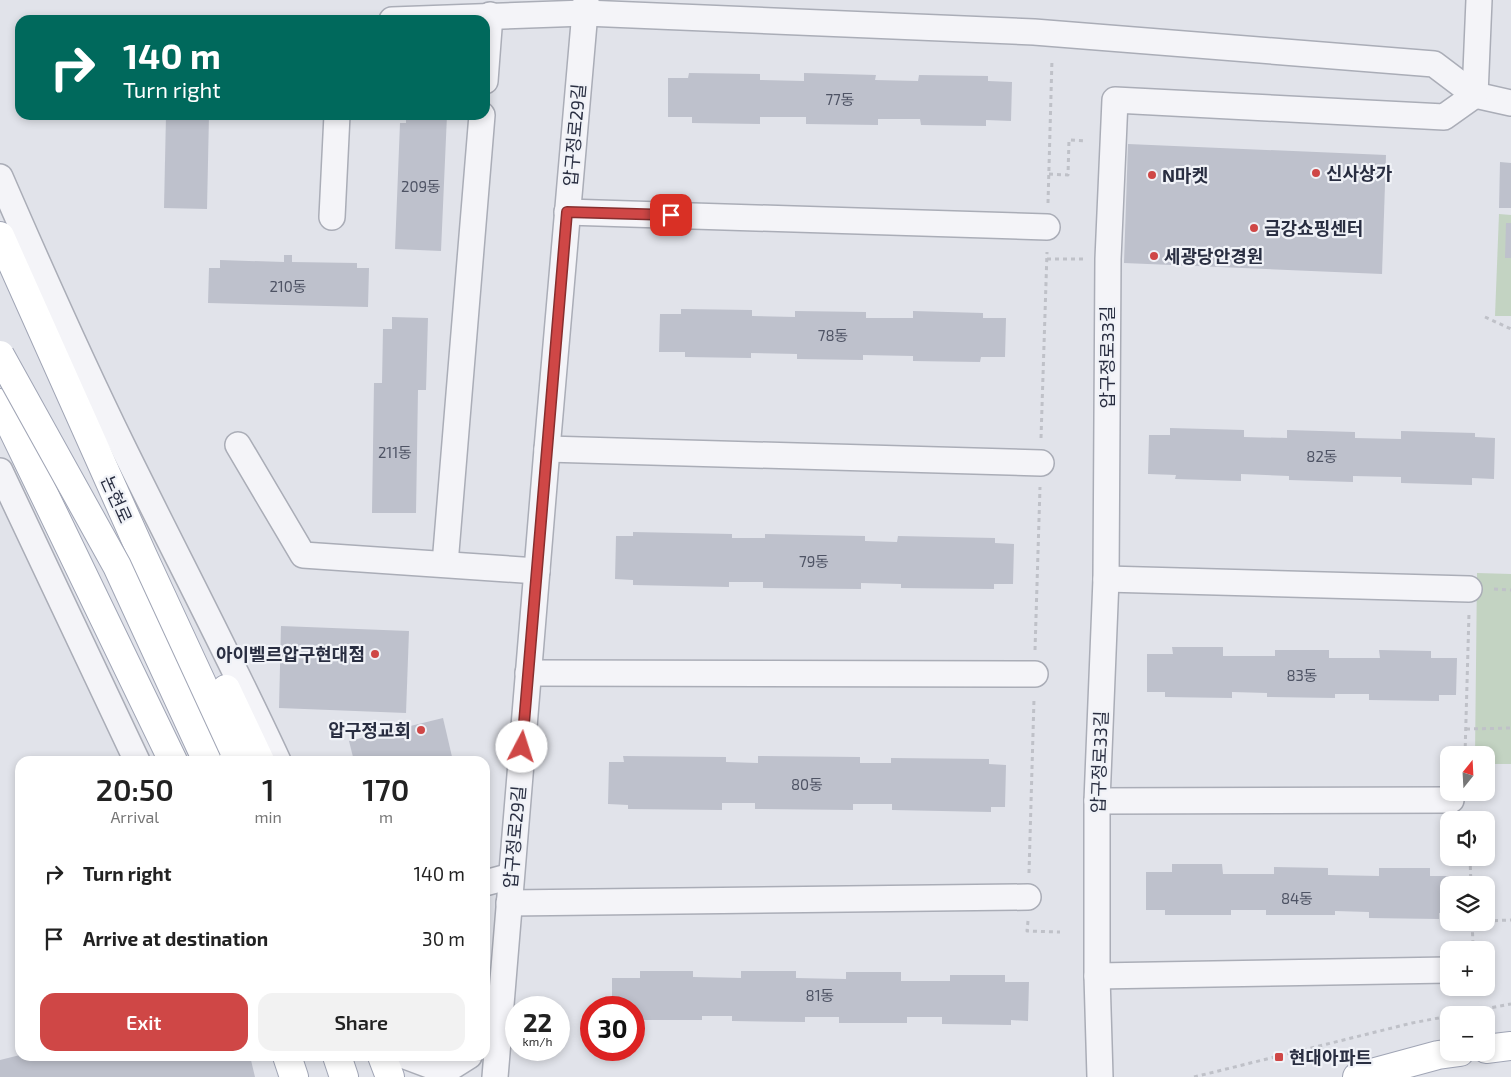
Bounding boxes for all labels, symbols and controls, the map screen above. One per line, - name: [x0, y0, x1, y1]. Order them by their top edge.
- text: 140 m: [123, 34, 221, 76]
- icon: right: [40, 35, 105, 100]
- text: Turn right: [123, 76, 221, 102]
- street label: 압구정로29길: [559, 83, 589, 187]
- house number: 77동: [825, 90, 855, 108]
- place label: 신사상가: [1326, 162, 1393, 184]
- place label: N마켓: [1162, 164, 1208, 186]
- marker: 신사상가: [1310, 167, 1322, 179]
- marker: N마켓: [1146, 169, 1158, 181]
- house number: 209동: [401, 177, 441, 195]
- pin: [650, 194, 692, 236]
- icon: arrive: [657, 201, 685, 229]
- place label: 금강쇼핑센터: [1264, 217, 1363, 239]
- marker: 금강쇼핑센터: [1248, 222, 1260, 234]
- place label: 세광당안경원: [1164, 245, 1263, 267]
- marker: 세광당안경원: [1148, 250, 1160, 262]
- house number: 210동: [269, 277, 307, 295]
- street label: 압구정로33길: [1096, 306, 1118, 408]
- house number: 78동: [818, 326, 848, 344]
- house number: 211동: [378, 443, 412, 461]
- house number: 82동: [1306, 447, 1338, 465]
- street label: 논현로: [97, 472, 137, 526]
- house number: 79동: [799, 552, 829, 570]
- place label: 아이벨르압구현대점: [216, 643, 365, 665]
- marker: 아이벨르압구현대점: [369, 648, 381, 660]
- house number: 83동: [1286, 666, 1318, 684]
- street label: 압구정로33길: [1086, 710, 1112, 814]
- place label: 압구정교회: [328, 719, 411, 741]
- position arrow: [495, 720, 547, 772]
- marker: 압구정교회: [415, 724, 427, 736]
- north arrow: [1440, 746, 1495, 801]
- map controls: [1440, 746, 1495, 1061]
- text: 20:50: [96, 771, 174, 807]
- text: 1: [262, 771, 274, 807]
- text: 170: [363, 771, 409, 807]
- house number: 80동: [791, 775, 823, 793]
- street label: 압구정로29길: [499, 785, 529, 889]
- text: Arrival: [110, 807, 159, 826]
- text: min: [255, 807, 282, 826]
- text: m: [379, 807, 393, 826]
- button: sound: [1440, 811, 1495, 866]
- icon: right: [40, 860, 68, 888]
- text: Turn right: [83, 862, 171, 885]
- text: 140 m: [413, 862, 465, 885]
- button: layers: [1440, 876, 1495, 931]
- house number: 84동: [1281, 889, 1313, 907]
- icon: arrive: [40, 925, 68, 953]
- text: Arrive at destination: [83, 927, 268, 950]
- text: 30 m: [422, 927, 465, 950]
- button: +: [1440, 941, 1495, 996]
- house number: 81동: [806, 986, 834, 1004]
- button: Exit: [40, 993, 248, 1051]
- button: Share: [258, 993, 465, 1051]
- speed limit sign: 30: [580, 996, 645, 1061]
- button: −: [1440, 1006, 1495, 1061]
- text: 22: [523, 1007, 552, 1037]
- text: km/h: [523, 1034, 552, 1048]
- place label: 현대아파트: [1289, 1046, 1372, 1068]
- marker: 현대아파트: [1273, 1051, 1285, 1063]

